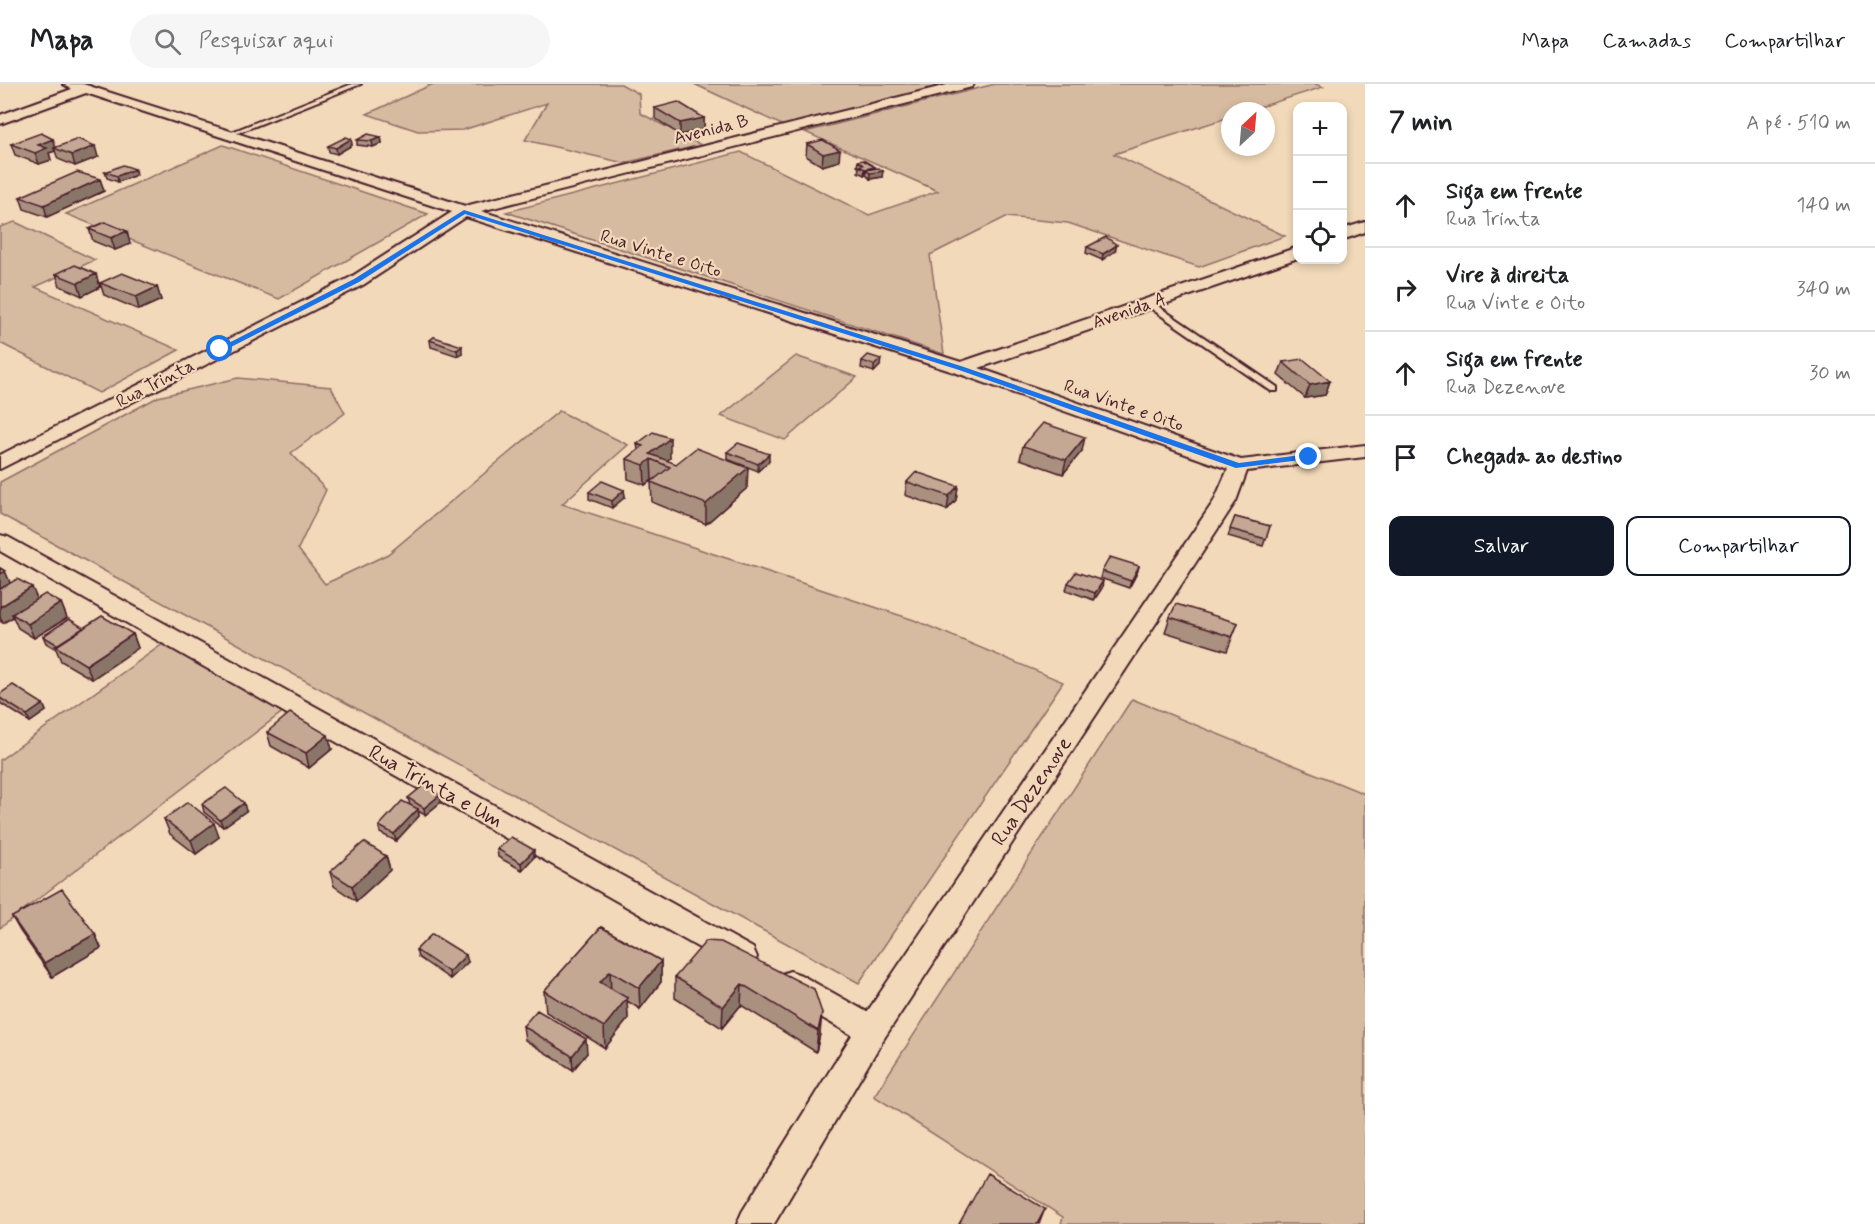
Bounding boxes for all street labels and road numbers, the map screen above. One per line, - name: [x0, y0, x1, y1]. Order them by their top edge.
- street label: Avenida B: [671, 109, 751, 151]
- street label: Rua Vinte e Oito: [597, 224, 724, 284]
- street label: Avenida A: [1089, 287, 1169, 335]
- street label: Rua Trinta: [112, 354, 199, 414]
- street label: Rua Vinte e Oito: [1061, 374, 1187, 438]
- street label: Rua Dezenove: [985, 732, 1079, 852]
- street label: Rua Trinta e Um: [363, 738, 508, 835]

